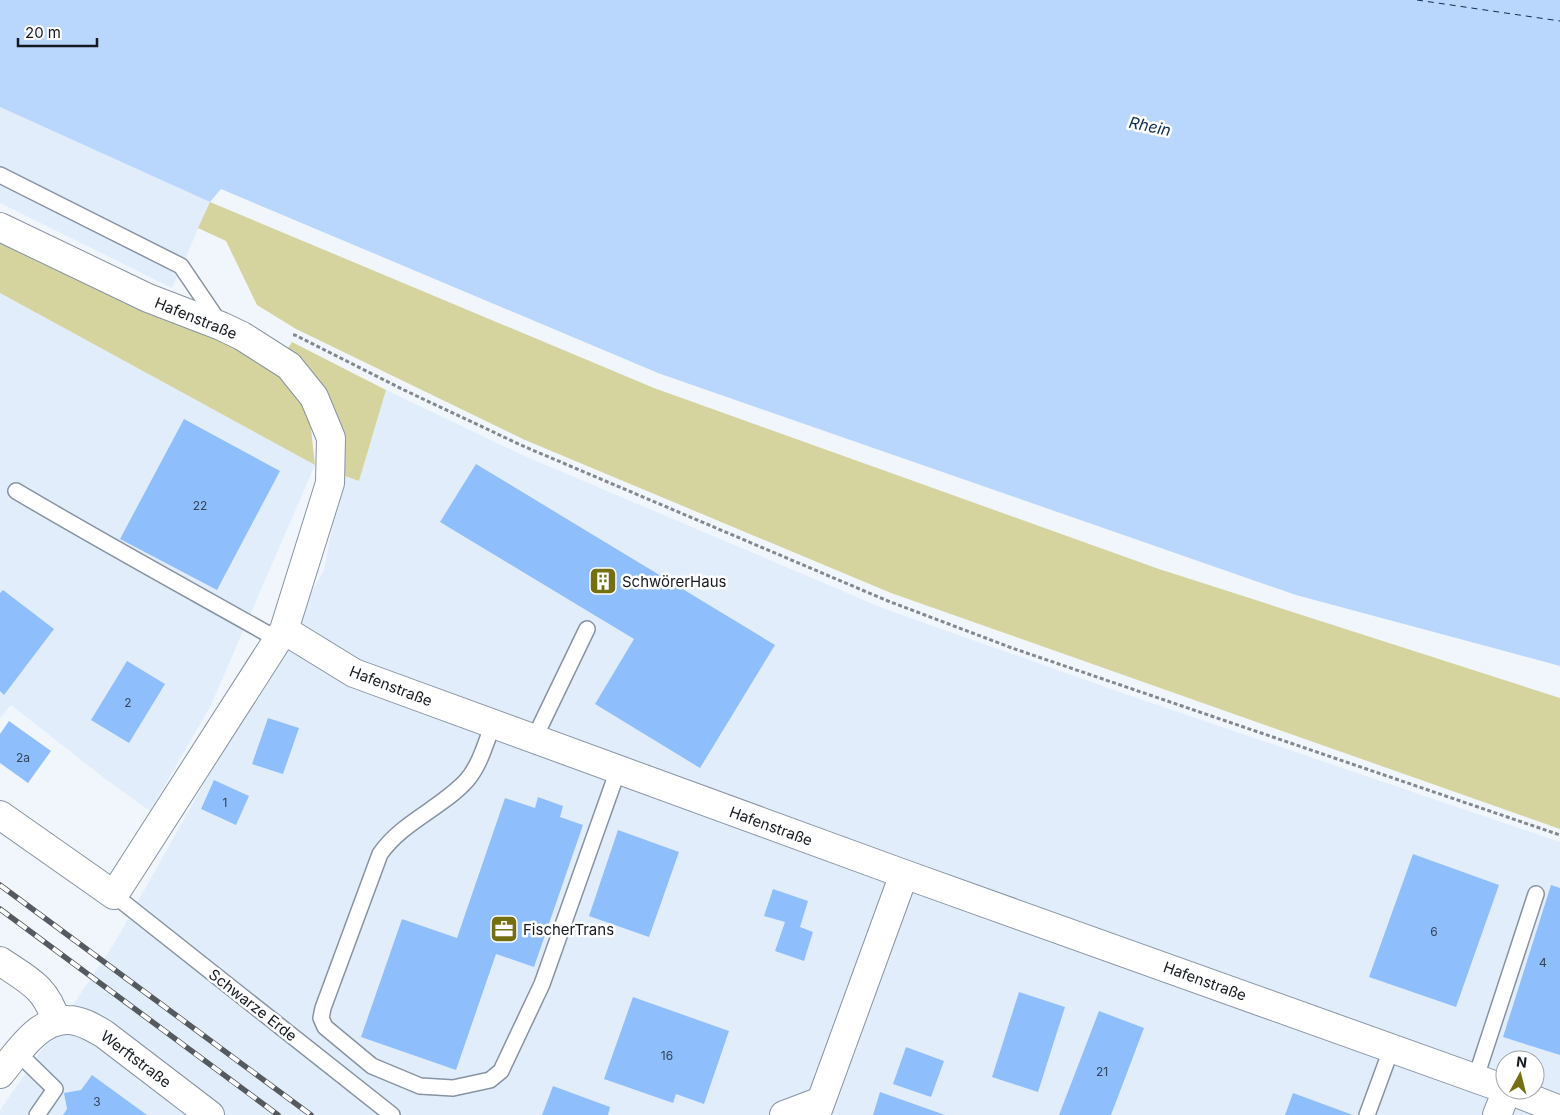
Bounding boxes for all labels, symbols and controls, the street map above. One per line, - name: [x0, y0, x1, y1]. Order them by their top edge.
- scale bar: [18, 15, 96, 47]
- text: 20 m: [25, 23, 61, 42]
- water label: Rhein: [1127, 112, 1173, 140]
- street label: Hafenstraße: [152, 293, 240, 343]
- house number: 22: [193, 498, 207, 513]
- building icon: SchwörerHaus: [588, 566, 618, 596]
- place label: SchwörerHaus: [622, 572, 727, 591]
- street label: Hafenstraße: [347, 662, 435, 710]
- house number: 2: [124, 695, 132, 710]
- house number: 2a: [16, 750, 30, 765]
- house number: 1: [223, 795, 227, 810]
- street label: Hafenstraße: [727, 802, 815, 850]
- office icon: FischerTrans: [489, 914, 519, 944]
- place label: FischerTrans: [523, 920, 614, 939]
- house number: 6: [1430, 924, 1438, 939]
- house number: 4: [1539, 955, 1547, 970]
- street label: Hafenstraße: [1161, 957, 1249, 1005]
- street label: Schwarze Erde: [205, 965, 301, 1045]
- street label: Werftstraße: [97, 1026, 175, 1092]
- house number: 16: [661, 1048, 673, 1063]
- north arrow: [1495, 1050, 1545, 1100]
- text: N: [1515, 1053, 1528, 1071]
- house number: 21: [1096, 1064, 1108, 1079]
- house number: 3: [93, 1094, 101, 1109]

